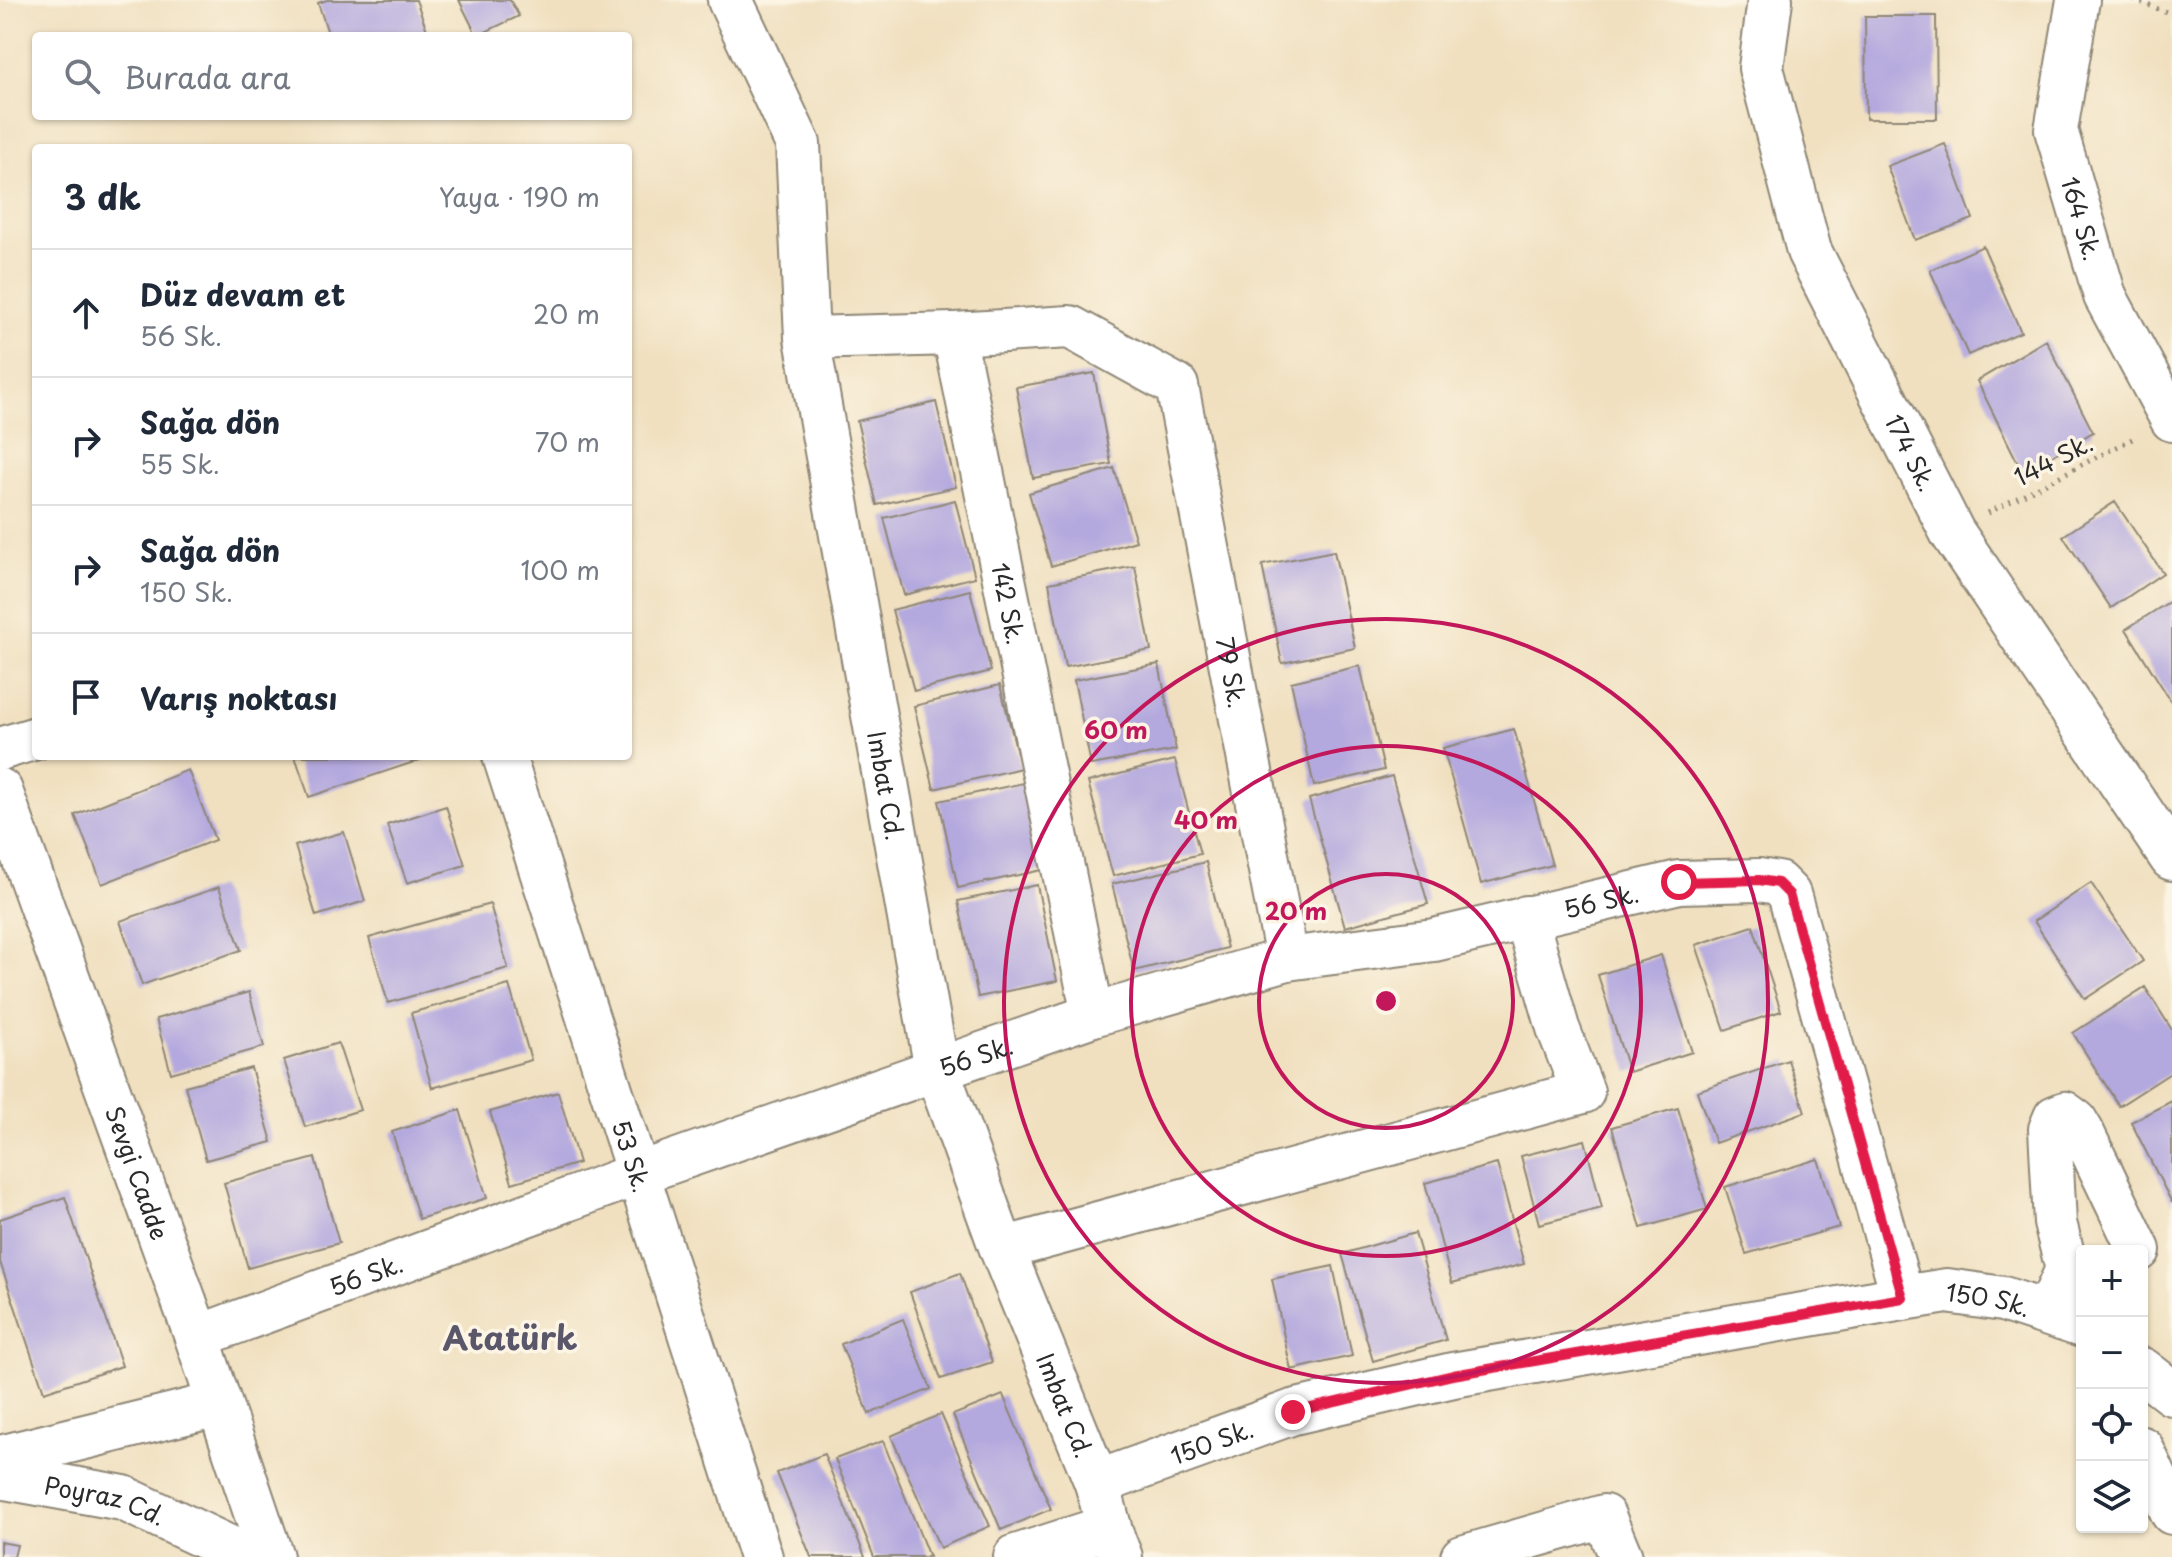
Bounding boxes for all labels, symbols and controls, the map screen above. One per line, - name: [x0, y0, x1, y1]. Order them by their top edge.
- search box: [32, 32, 632, 120]
- icon: search: [60, 54, 104, 98]
- text: Burada ara: [124, 54, 290, 99]
- text: 3 dk: [64, 170, 141, 222]
- street label: 164 Sk.: [2053, 172, 2112, 265]
- text: Yaya · 190 m: [439, 177, 600, 216]
- text: Düz devam et: [140, 271, 345, 316]
- icon: ahead: [64, 291, 108, 335]
- text: 20 m: [533, 294, 600, 333]
- text: 56 Sk.: [140, 316, 222, 355]
- text: Sağa dön: [140, 399, 280, 444]
- street label: 174 Sk.: [1877, 408, 1946, 497]
- icon: right: [64, 419, 108, 463]
- text: 70 m: [535, 422, 600, 461]
- street label: 144 Sk.: [2007, 424, 2099, 494]
- text: 55 Sk.: [140, 444, 220, 483]
- text: Sağa dön: [140, 527, 280, 572]
- icon: right: [64, 547, 108, 591]
- text: 100 m: [520, 550, 600, 589]
- street label: 142 Sk.: [983, 559, 1035, 648]
- text: 150 Sk.: [140, 572, 233, 611]
- street label: 79 Sk.: [1208, 634, 1256, 711]
- icon: arrive: [64, 675, 108, 719]
- text: Varış noktası: [140, 675, 337, 720]
- text: 60 m: [1084, 711, 1148, 747]
- street label: Imbat Cd.: [859, 728, 914, 843]
- text: 40 m: [1174, 801, 1238, 837]
- route start: [1661, 864, 1697, 900]
- street label: 56 Sk.: [1560, 874, 1642, 927]
- text: 20 m: [1265, 892, 1327, 928]
- centre of rings: [1372, 987, 1400, 1015]
- street label: 56 Sk.: [934, 1026, 1018, 1085]
- street label: Sevgi Cadde: [97, 1101, 178, 1245]
- street label: 53 Sk.: [604, 1115, 661, 1197]
- street label: 56 Sk.: [324, 1244, 408, 1305]
- map controls: [2076, 1245, 2148, 1533]
- button: +: [2076, 1245, 2148, 1317]
- street label: 150 Sk.: [1944, 1273, 2036, 1325]
- district label: Atatürk: [443, 1313, 577, 1361]
- button: −: [2076, 1317, 2148, 1389]
- street label: Imbat Cd.: [1028, 1348, 1103, 1463]
- button: locate: [2076, 1389, 2148, 1461]
- route end: [1275, 1394, 1311, 1430]
- street label: 150 Sk.: [1165, 1410, 1258, 1473]
- button: layers: [2076, 1461, 2148, 1533]
- street label: Poyraz Cd.: [42, 1466, 172, 1534]

